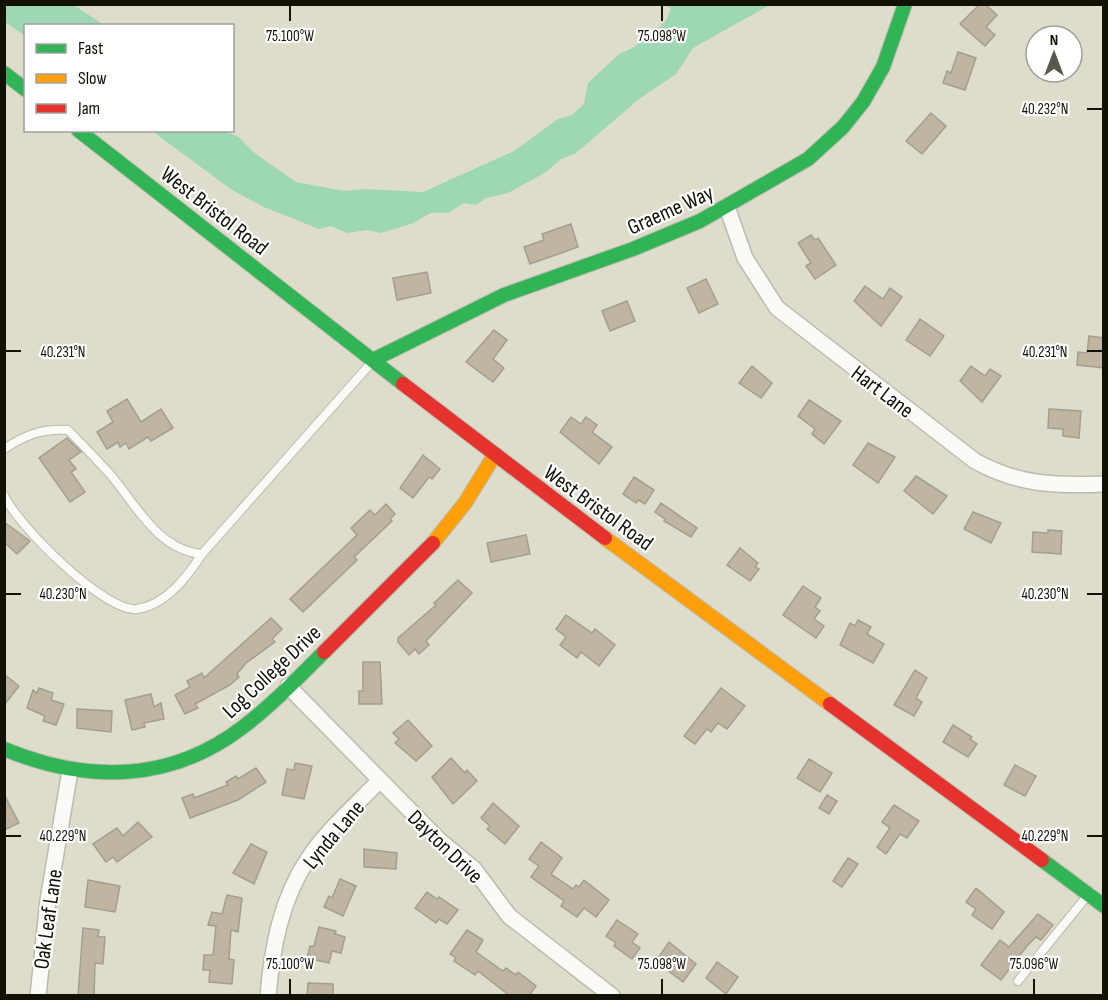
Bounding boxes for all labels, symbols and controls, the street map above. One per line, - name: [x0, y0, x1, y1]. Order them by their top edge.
- legend: [24, 24, 234, 132]
- north arrow: [1024, 24, 1084, 84]
- text: 75.100°W: [266, 27, 314, 46]
- text: 75.098°W: [638, 27, 686, 46]
- text: N: [1050, 31, 1058, 50]
- text: Fast: [78, 38, 104, 59]
- text: Slow: [78, 68, 107, 89]
- text: Jam: [77, 98, 100, 119]
- text: 40.232°N: [1022, 100, 1068, 119]
- street label: West Bristol Road: [155, 161, 273, 262]
- street label: Graeme Way: [623, 179, 718, 241]
- text: 40.231°N: [40, 343, 86, 362]
- text: 40.231°N: [1022, 343, 1068, 362]
- street label: Hart Lane: [845, 360, 919, 424]
- street label: West Bristol Road: [538, 459, 658, 557]
- text: 40.230°N: [39, 585, 87, 604]
- text: 40.230°N: [1021, 585, 1069, 604]
- street label: Log College Drive: [217, 619, 327, 725]
- street label: Lynda Lane: [298, 795, 371, 875]
- street label: Dayton Drive: [402, 804, 488, 890]
- text: 40.229°N: [40, 827, 86, 846]
- text: 40.229°N: [1022, 827, 1068, 846]
- street label: Oak Leaf Lane: [28, 867, 69, 971]
- text: 75.100°W: [266, 955, 314, 974]
- text: 75.098°W: [638, 955, 686, 974]
- text: 75.096°W: [1010, 955, 1058, 974]

